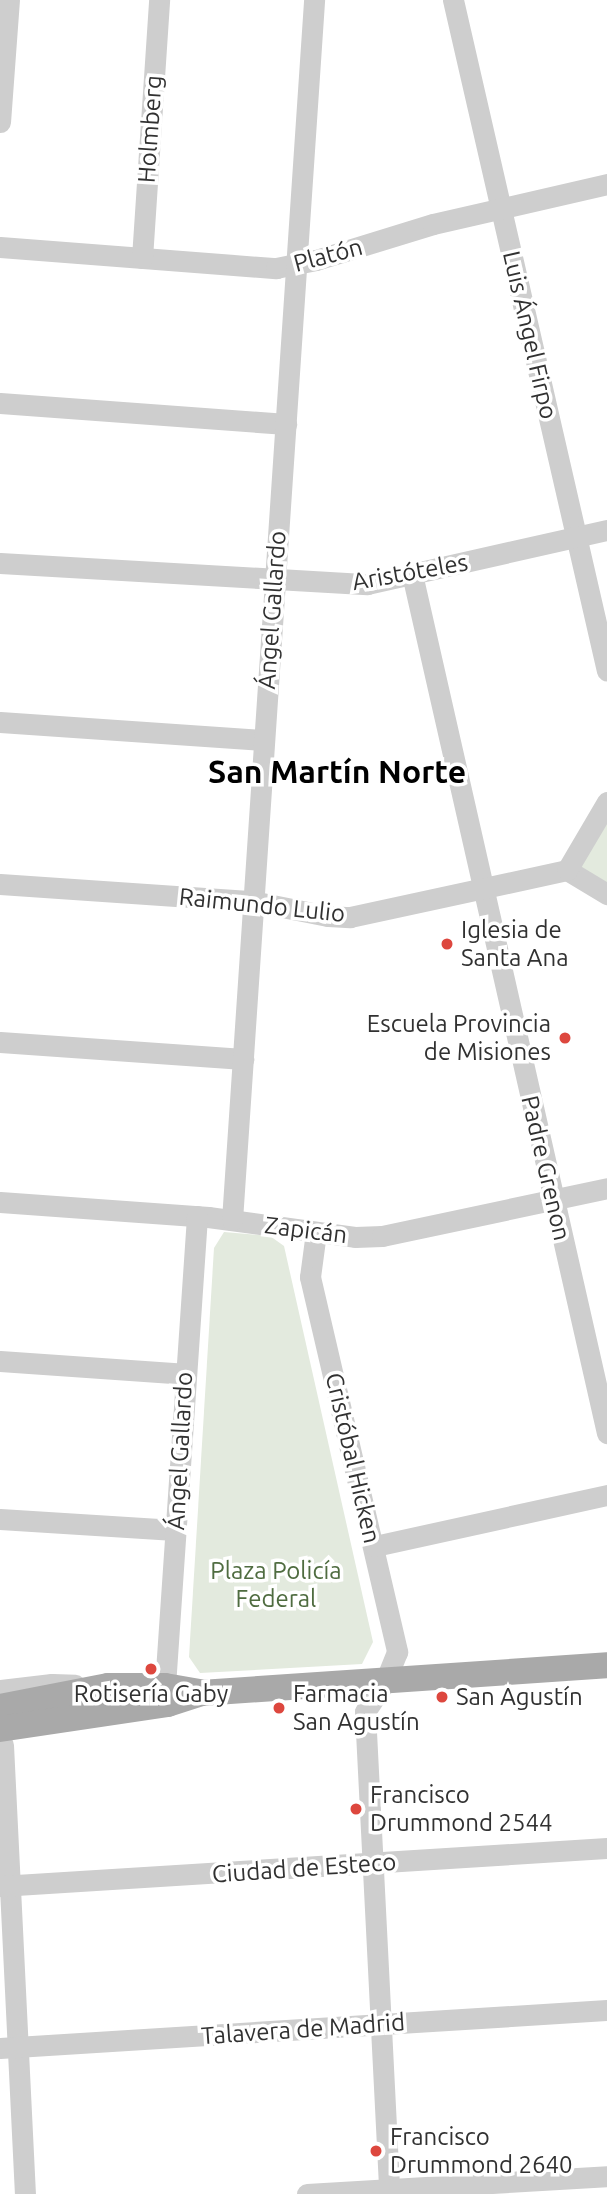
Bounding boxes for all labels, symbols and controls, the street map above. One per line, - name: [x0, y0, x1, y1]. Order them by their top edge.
- street label: Holmberg: [132, 74, 168, 184]
- street label: Platón: [290, 232, 366, 278]
- street label: Luis Ángel Firpo: [497, 248, 563, 422]
- street label: Ángel Gallardo: [252, 530, 292, 690]
- street label: Aristóteles: [350, 548, 470, 596]
- district label: San Martín Norte: [208, 752, 466, 790]
- street label: Raimundo Lulio: [178, 882, 346, 928]
- place label: Iglesia de Santa Ana: [461, 916, 568, 972]
- marker: Iglesia de Santa Ana: [439, 936, 455, 952]
- place label: Escuela Provincia de Misiones: [367, 1010, 551, 1066]
- marker: Escuela Provincia de Misiones: [557, 1030, 573, 1046]
- street label: Padre Grenon: [515, 1093, 577, 1243]
- street label: Zapicán: [263, 1211, 349, 1249]
- street label: Cristóbal Hicken: [319, 1370, 387, 1546]
- street label: Ángel Gallardo: [161, 1371, 199, 1531]
- park label: Plaza Policía Federal: [210, 1557, 342, 1613]
- marker: Rotisería Gaby: [143, 1661, 159, 1677]
- place label: Rotisería Gaby: [74, 1680, 228, 1708]
- place label: Farmacia San Agustín: [293, 1680, 420, 1736]
- place label: San Agustín: [456, 1683, 583, 1711]
- marker: San Agustín: [434, 1689, 450, 1705]
- marker: Farmacia San Agustín: [271, 1700, 287, 1716]
- place label: Francisco Drummond 2544: [370, 1781, 553, 1837]
- marker: Francisco Drummond 2544: [348, 1801, 364, 1817]
- street label: Ciudad de Esteco: [211, 1847, 397, 1889]
- street label: Talavera de Madrid: [200, 2008, 406, 2050]
- place label: Francisco Drummond 2640: [390, 2123, 573, 2179]
- marker: Francisco Drummond 2640: [368, 2143, 384, 2159]

